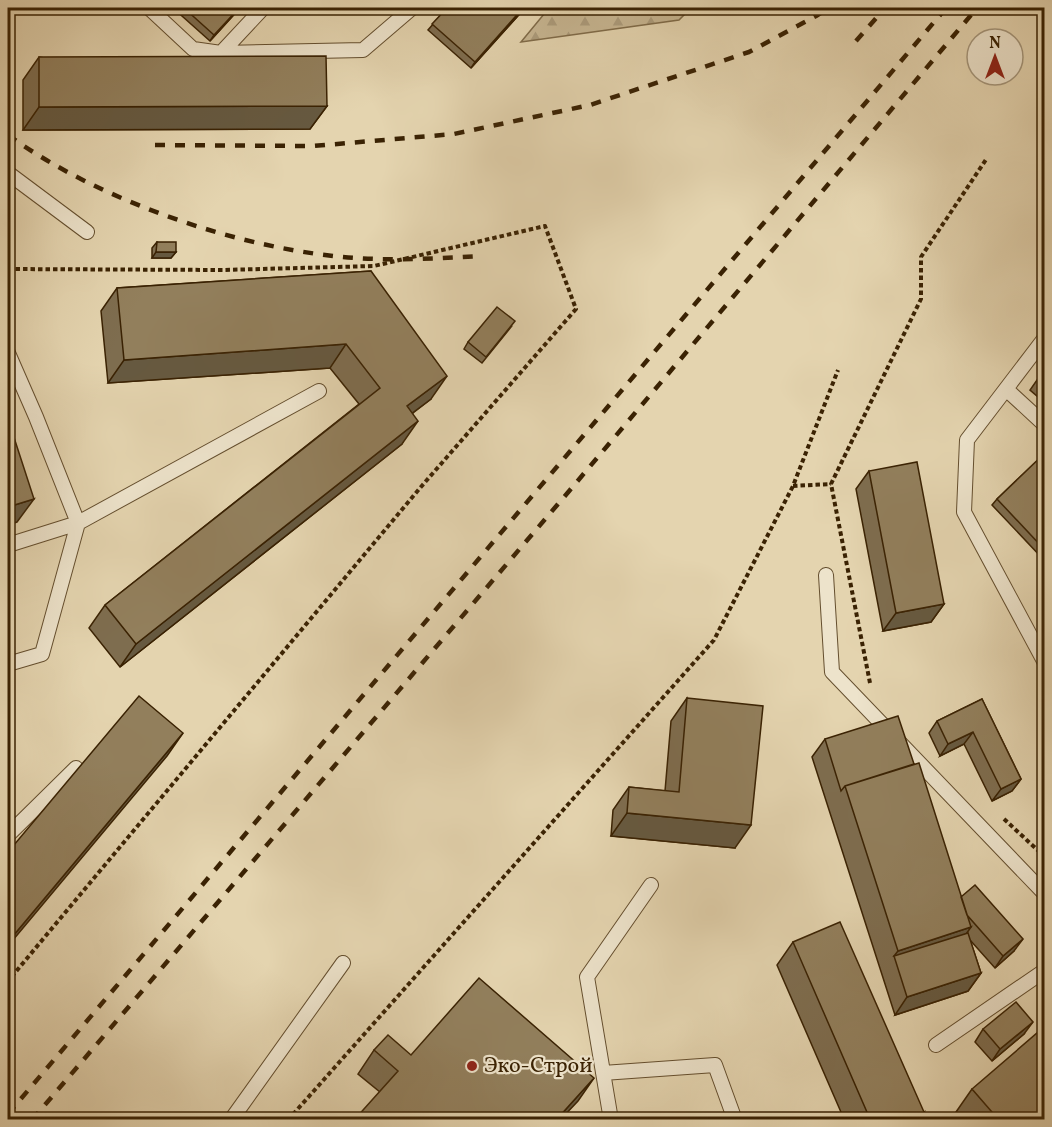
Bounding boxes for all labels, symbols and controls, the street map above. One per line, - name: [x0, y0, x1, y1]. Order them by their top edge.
- north arrow: [965, 27, 1025, 87]
- text: N: [989, 33, 1001, 55]
- place label: Эко-Строй: [484, 1051, 593, 1082]
- marker: Эко-Строй: [465, 1059, 479, 1073]

